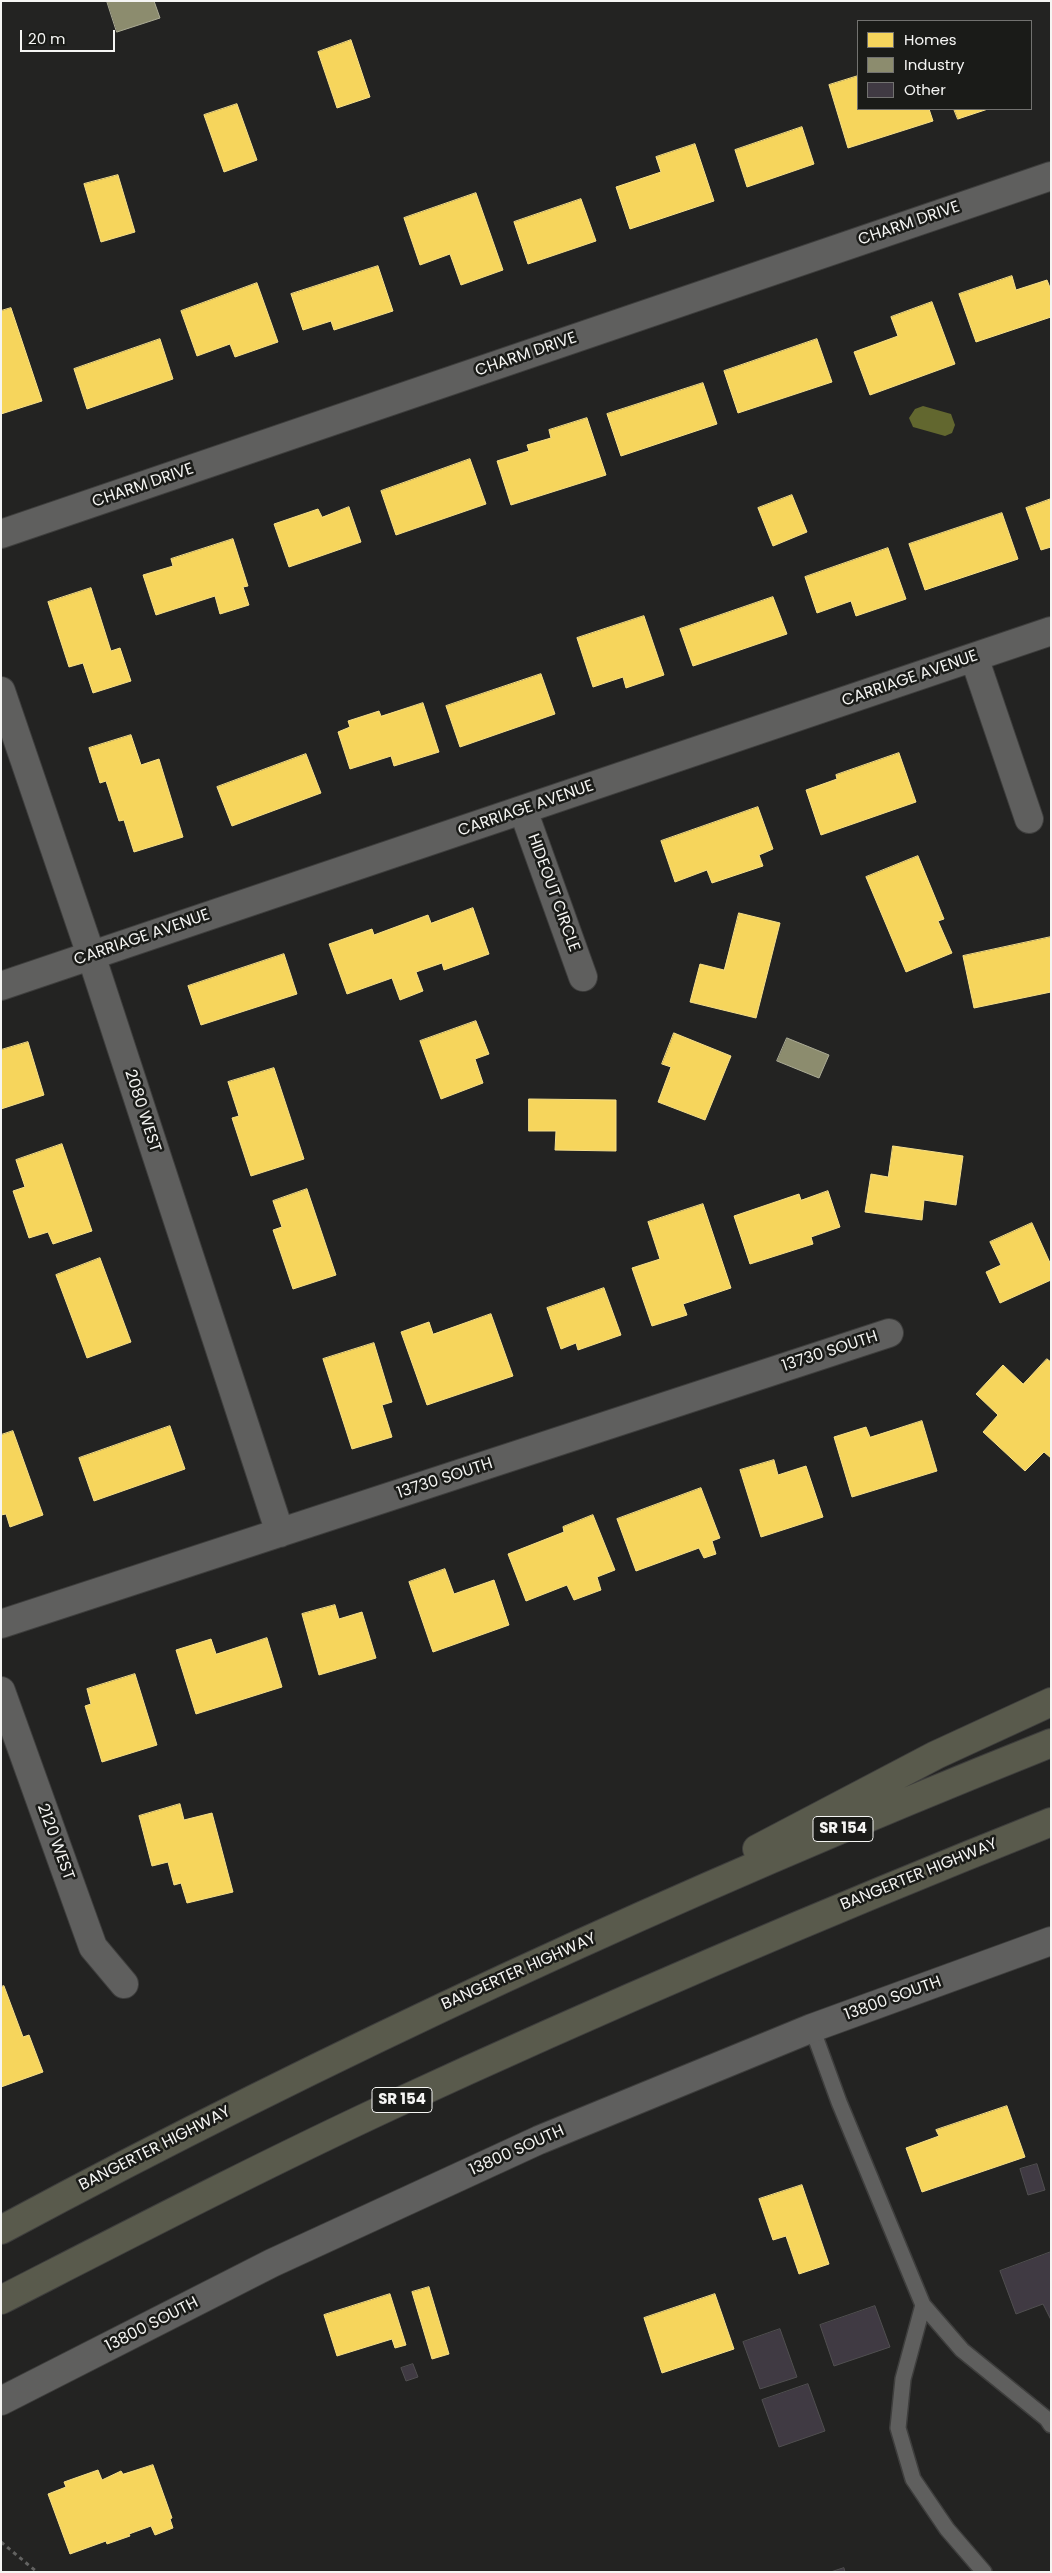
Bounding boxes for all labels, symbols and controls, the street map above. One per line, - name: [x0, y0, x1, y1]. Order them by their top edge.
- scale bar: [22, 20, 118, 52]
- legend: [857, 20, 1032, 110]
- text: 20 m: [28, 28, 66, 49]
- text: Homes: [904, 29, 957, 50]
- text: Industry: [904, 54, 964, 75]
- text: Other: [904, 79, 946, 100]
- street label: CHARM DRIVE: [856, 198, 962, 250]
- street label: CHARM DRIVE: [473, 329, 579, 381]
- street label: CHARM DRIVE: [90, 460, 196, 512]
- street label: CARRIAGE AVENUE: [840, 647, 980, 711]
- street label: CARRIAGE AVENUE: [456, 777, 596, 841]
- street label: HIDEOUT CIRCLE: [523, 831, 583, 955]
- street label: CARRIAGE AVENUE: [72, 906, 212, 970]
- street label: 2080 WEST: [120, 1067, 164, 1155]
- street label: 13730 SOUTH: [780, 1327, 880, 1377]
- street label: 13730 SOUTH: [395, 1454, 495, 1504]
- street label: 2120 WEST: [32, 1801, 78, 1883]
- road number: SR 154: [813, 1816, 873, 1842]
- street label: BANGERTER HIGHWAY: [838, 1835, 1000, 1915]
- street label: BANGERTER HIGHWAY: [439, 1929, 599, 2015]
- street label: 13800 SOUTH: [842, 1973, 944, 2025]
- road number: SR 154: [372, 2088, 432, 2112]
- street label: BANGERTER HIGHWAY: [76, 2102, 234, 2196]
- street label: 13800 SOUTH: [467, 2122, 567, 2180]
- street label: 13800 SOUTH: [102, 2293, 202, 2357]

